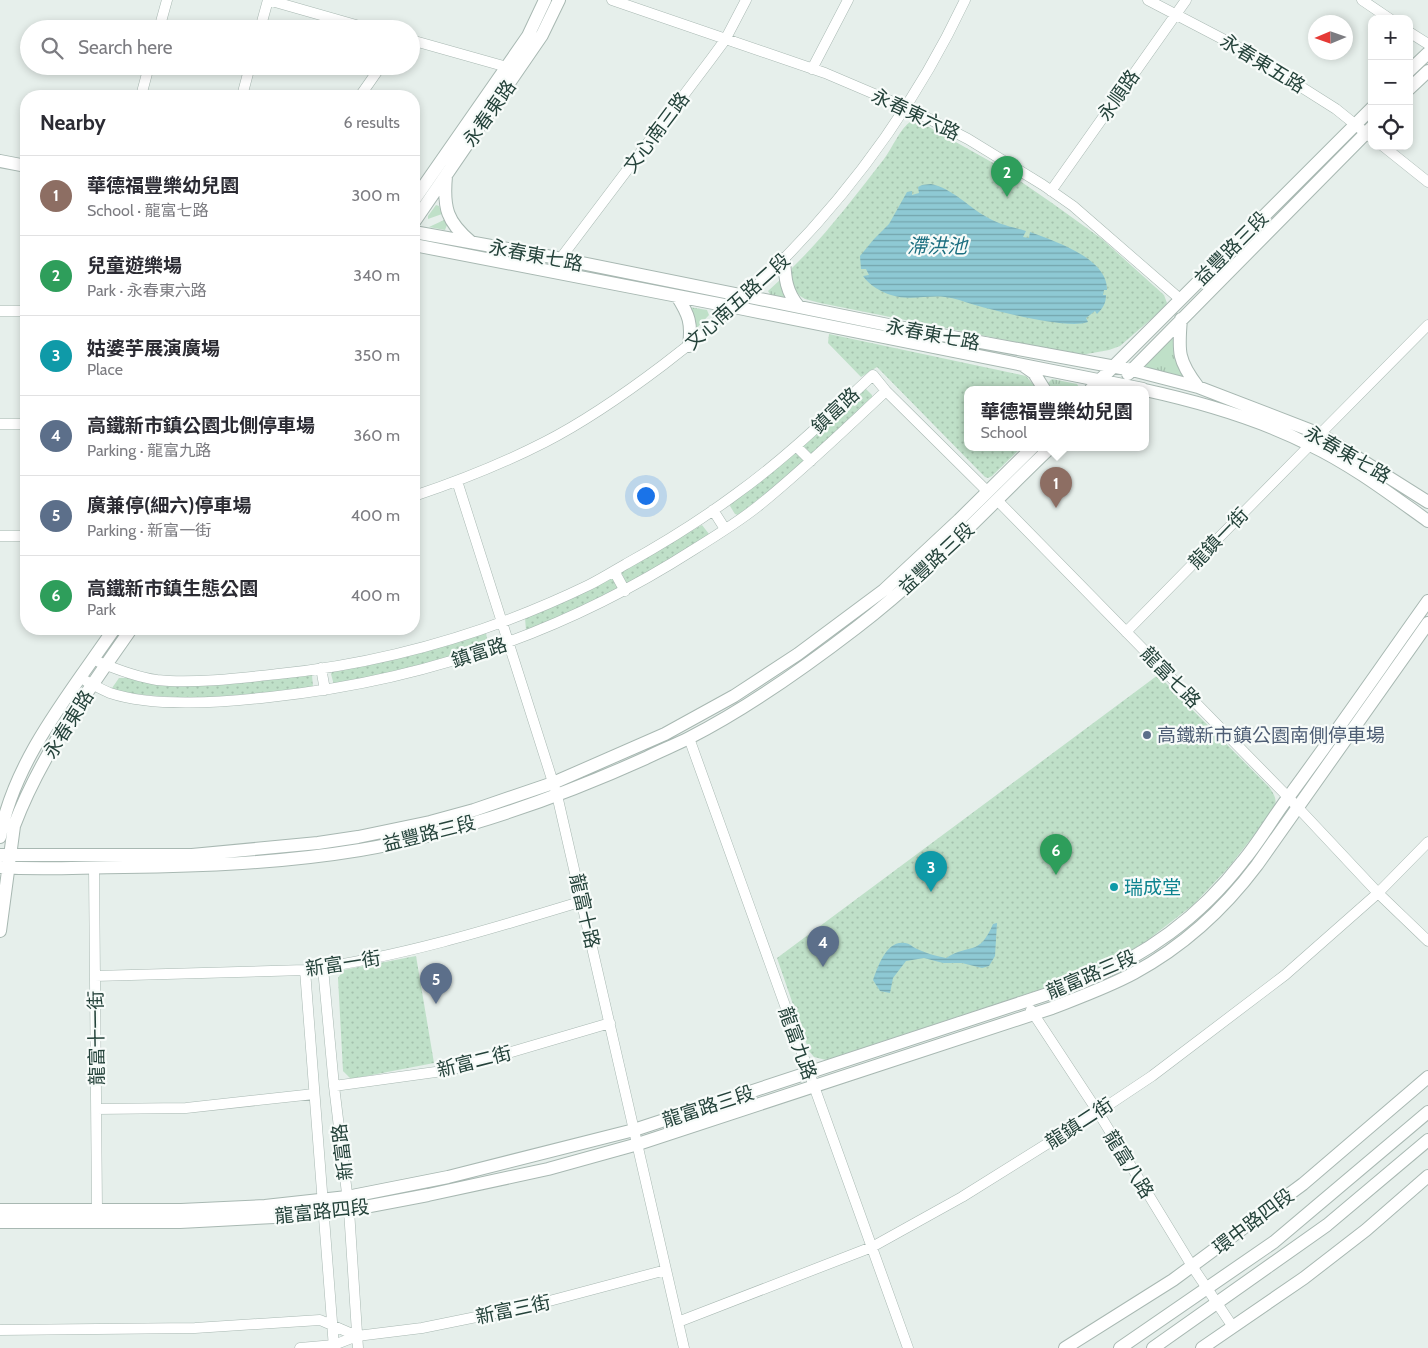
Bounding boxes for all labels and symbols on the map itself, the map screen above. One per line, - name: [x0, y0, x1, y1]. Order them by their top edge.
- north arrow: [1308, 15, 1353, 60]
- street label: 永春東五路: [1216, 29, 1309, 98]
- street label: 永順路: [1093, 65, 1144, 125]
- street label: 永春東路: [458, 76, 521, 151]
- street label: 永春東六路: [868, 84, 964, 145]
- street label: 文心南三路: [619, 87, 694, 177]
- pin: 2: [991, 156, 1023, 197]
- street label: 益豐路三段: [1190, 207, 1273, 290]
- water label: 滯洪池: [907, 234, 969, 258]
- street label: 永春東七路: [487, 235, 585, 276]
- street label: 文心南五路二段: [680, 248, 794, 354]
- street label: 永春東七路: [884, 314, 982, 355]
- street label: 鎮富路: [807, 383, 864, 438]
- street label: 永春東七路: [1301, 421, 1395, 488]
- pin: 1: [1040, 467, 1072, 508]
- your location: [633, 483, 659, 509]
- street label: 龍鎮一街: [1184, 503, 1253, 574]
- street label: 益豐路三段: [894, 518, 979, 599]
- street label: 鎮富路: [448, 633, 510, 672]
- street label: 龍富七路: [1136, 642, 1205, 713]
- street label: 永春東路: [39, 686, 98, 763]
- place label: 高鐵新市鎮公園南側停車場: [1157, 724, 1385, 747]
- marker: 高鐵新市鎮公園南側停車場: [1141, 729, 1153, 741]
- street label: 益豐路三段: [380, 811, 478, 856]
- pin: 6: [1040, 834, 1072, 875]
- pin: 3: [915, 851, 947, 892]
- street label: 龍富十路: [565, 871, 604, 951]
- place label: 瑞成堂: [1124, 876, 1181, 899]
- marker: 瑞成堂: [1108, 881, 1120, 893]
- pin: 4: [807, 926, 839, 967]
- street label: 龍富路三段: [1043, 945, 1139, 1004]
- street label: 新富一街: [304, 946, 382, 981]
- pin: 5: [420, 963, 452, 1004]
- street label: 龍富十一街: [84, 990, 109, 1086]
- street label: 龍富九路: [774, 1004, 821, 1083]
- street label: 新富二街: [434, 1041, 514, 1082]
- street label: 龍富路三段: [659, 1081, 757, 1132]
- street label: 龍鎮二街: [1041, 1093, 1117, 1154]
- street label: 新富路: [328, 1122, 357, 1182]
- street label: 龍富八路: [1099, 1126, 1158, 1203]
- street label: 環中路四段: [1208, 1184, 1298, 1259]
- street label: 龍富路四段: [274, 1195, 371, 1228]
- street label: 新富三街: [474, 1290, 553, 1329]

